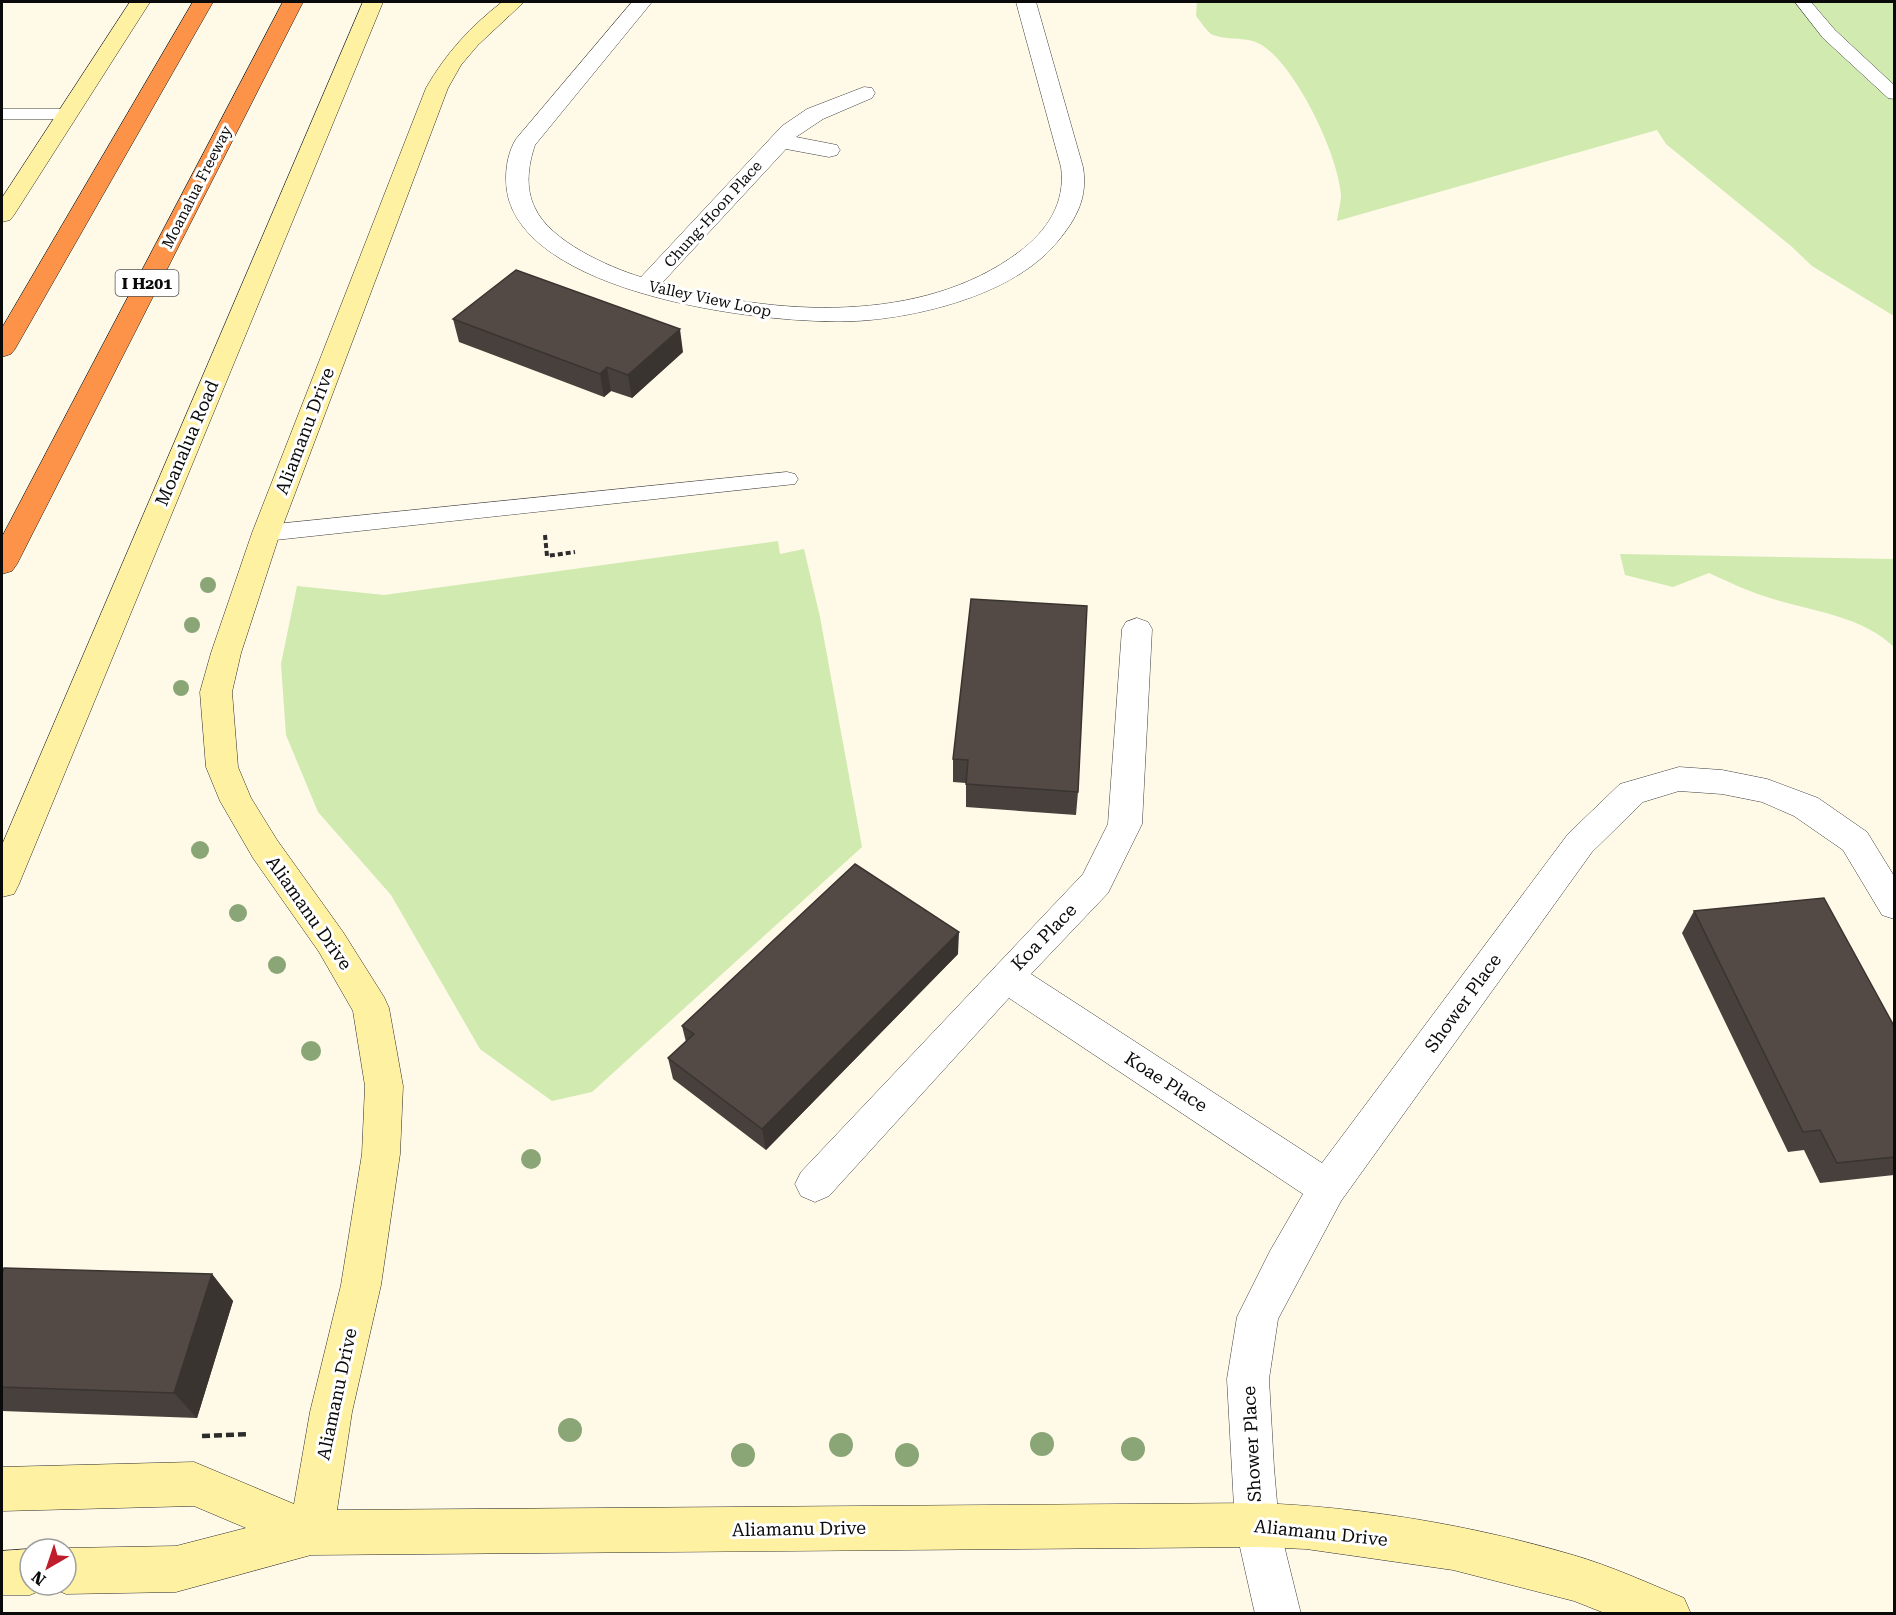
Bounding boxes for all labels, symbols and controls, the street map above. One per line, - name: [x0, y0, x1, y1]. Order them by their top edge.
- street label: Moanalua Freeway: [158, 123, 236, 251]
- street label: Chung-Hoon Place: [660, 157, 766, 271]
- road number: I H201: [116, 270, 178, 296]
- street label: Valley View Loop: [647, 277, 773, 321]
- street label: Aliamanu Drive: [271, 364, 338, 497]
- street label: Moanalua Road: [151, 376, 223, 509]
- street label: Aliamanu Drive: [262, 852, 357, 974]
- street label: Koa Place: [1007, 899, 1081, 974]
- street label: Shower Place: [1420, 949, 1505, 1056]
- street label: Koae Place: [1121, 1047, 1212, 1116]
- street label: Aliamanu Drive: [312, 1326, 361, 1462]
- street label: Shower Place: [1238, 1385, 1265, 1503]
- street label: Aliamanu Drive: [1253, 1515, 1389, 1550]
- street label: Aliamanu Drive: [732, 1517, 866, 1540]
- north arrow: [18, 1537, 78, 1597]
- text: N: [28, 1567, 50, 1590]

